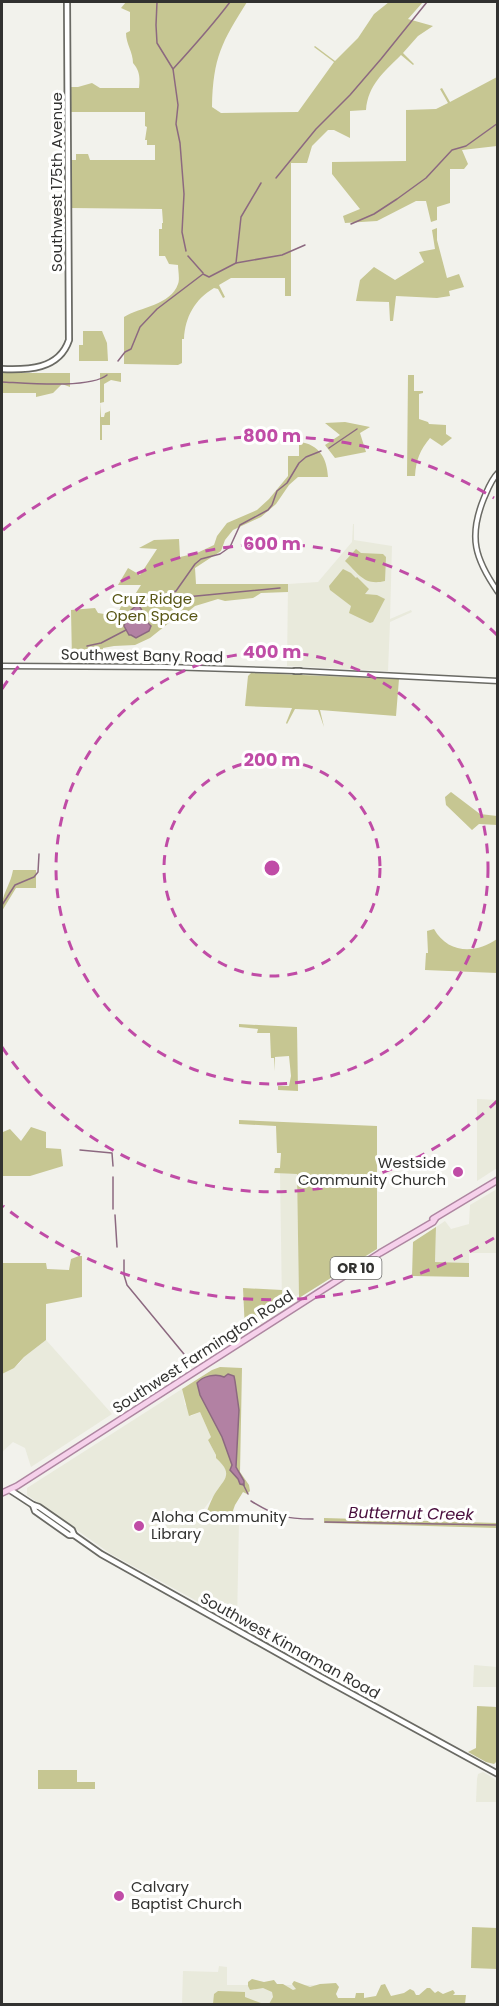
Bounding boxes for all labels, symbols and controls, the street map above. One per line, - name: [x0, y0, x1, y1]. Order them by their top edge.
- street label: Southwest 175th Avenue: [46, 92, 67, 272]
- text: 800 m: [243, 423, 301, 448]
- text: 600 m: [243, 531, 301, 556]
- park label: Cruz Ridge Open Space: [106, 588, 198, 626]
- text: 400 m: [243, 639, 301, 664]
- street label: Southwest Bany Road: [61, 644, 223, 667]
- text: 200 m: [244, 747, 300, 772]
- centre of rings: [262, 858, 282, 878]
- place label: Westside Community Church: [298, 1152, 446, 1190]
- marker: Westside Community Church: [451, 1165, 465, 1179]
- road number: OR 10: [330, 1257, 382, 1279]
- street label: Southwest Farmington Road: [108, 1285, 297, 1418]
- water label: Butternut Creek: [348, 1501, 474, 1526]
- place label: Aloha Community Library: [151, 1506, 288, 1544]
- marker: Aloha Community Library: [132, 1519, 146, 1533]
- street label: Southwest Kinnaman Road: [197, 1587, 384, 1704]
- place label: Calvary Baptist Church: [131, 1876, 242, 1914]
- marker: Calvary Baptist Church: [112, 1889, 126, 1903]

